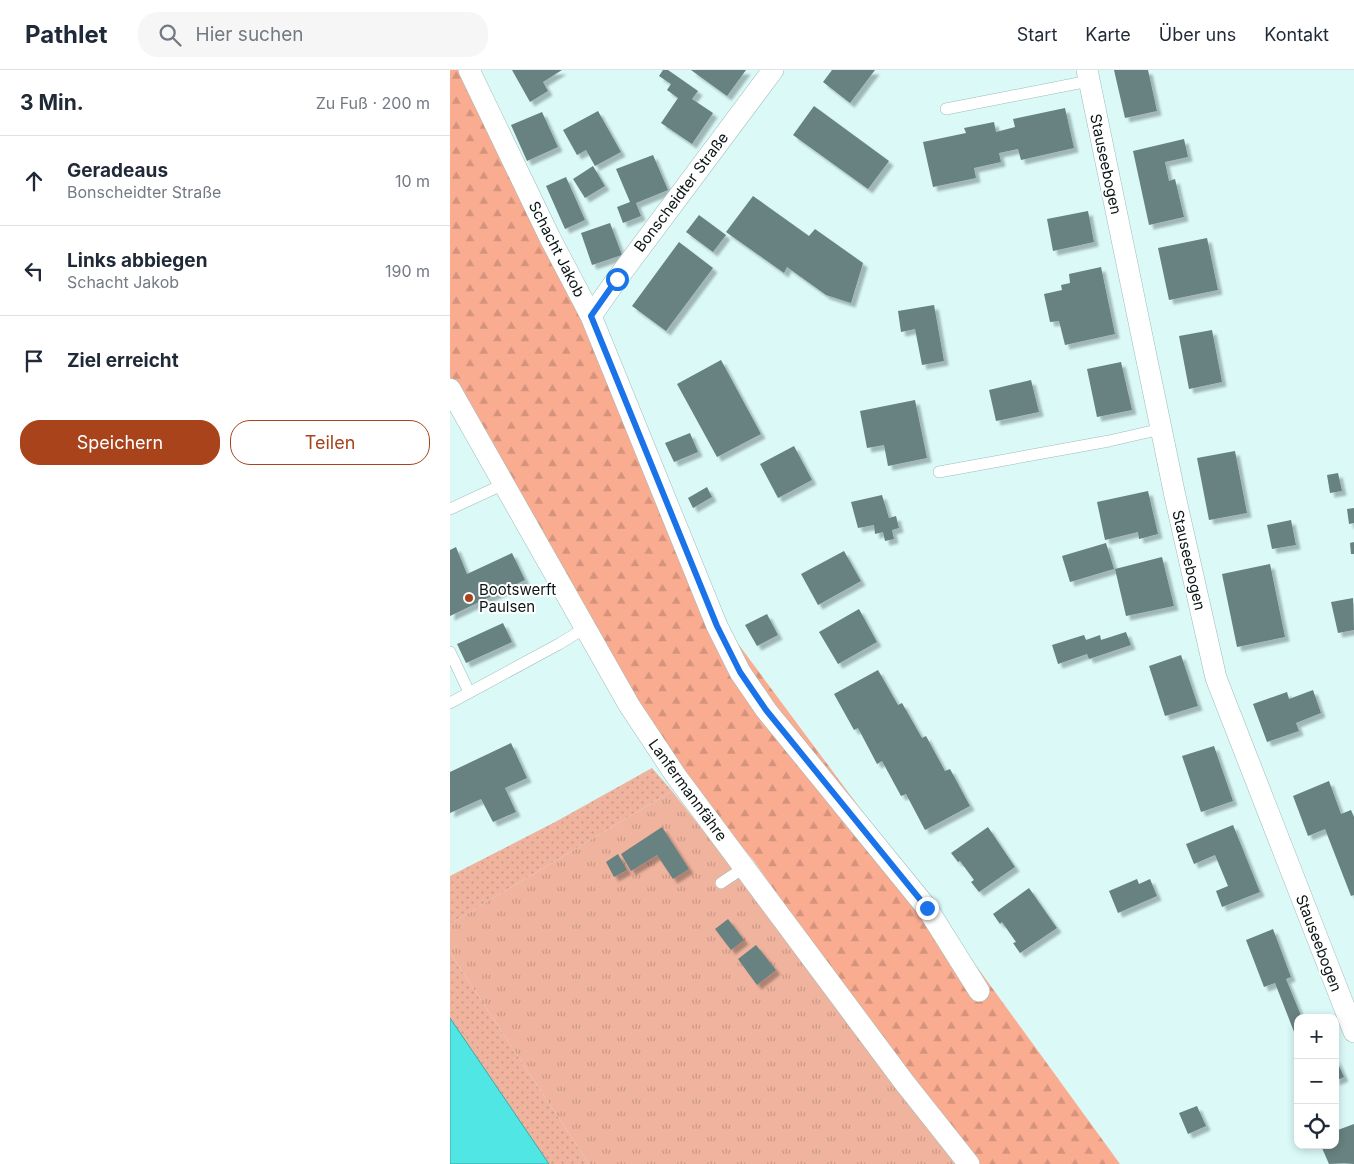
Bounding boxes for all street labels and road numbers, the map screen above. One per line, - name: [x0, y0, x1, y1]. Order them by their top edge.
- street label: Stauseebogen: [1086, 112, 1126, 216]
- street label: Bonscheidter Straße: [630, 128, 732, 256]
- street label: Schacht Jakob: [525, 198, 589, 300]
- street label: Stauseebogen: [1168, 508, 1210, 612]
- street label: Lanfermannfähre: [645, 735, 731, 845]
- street label: Stauseebogen: [1292, 892, 1346, 994]

